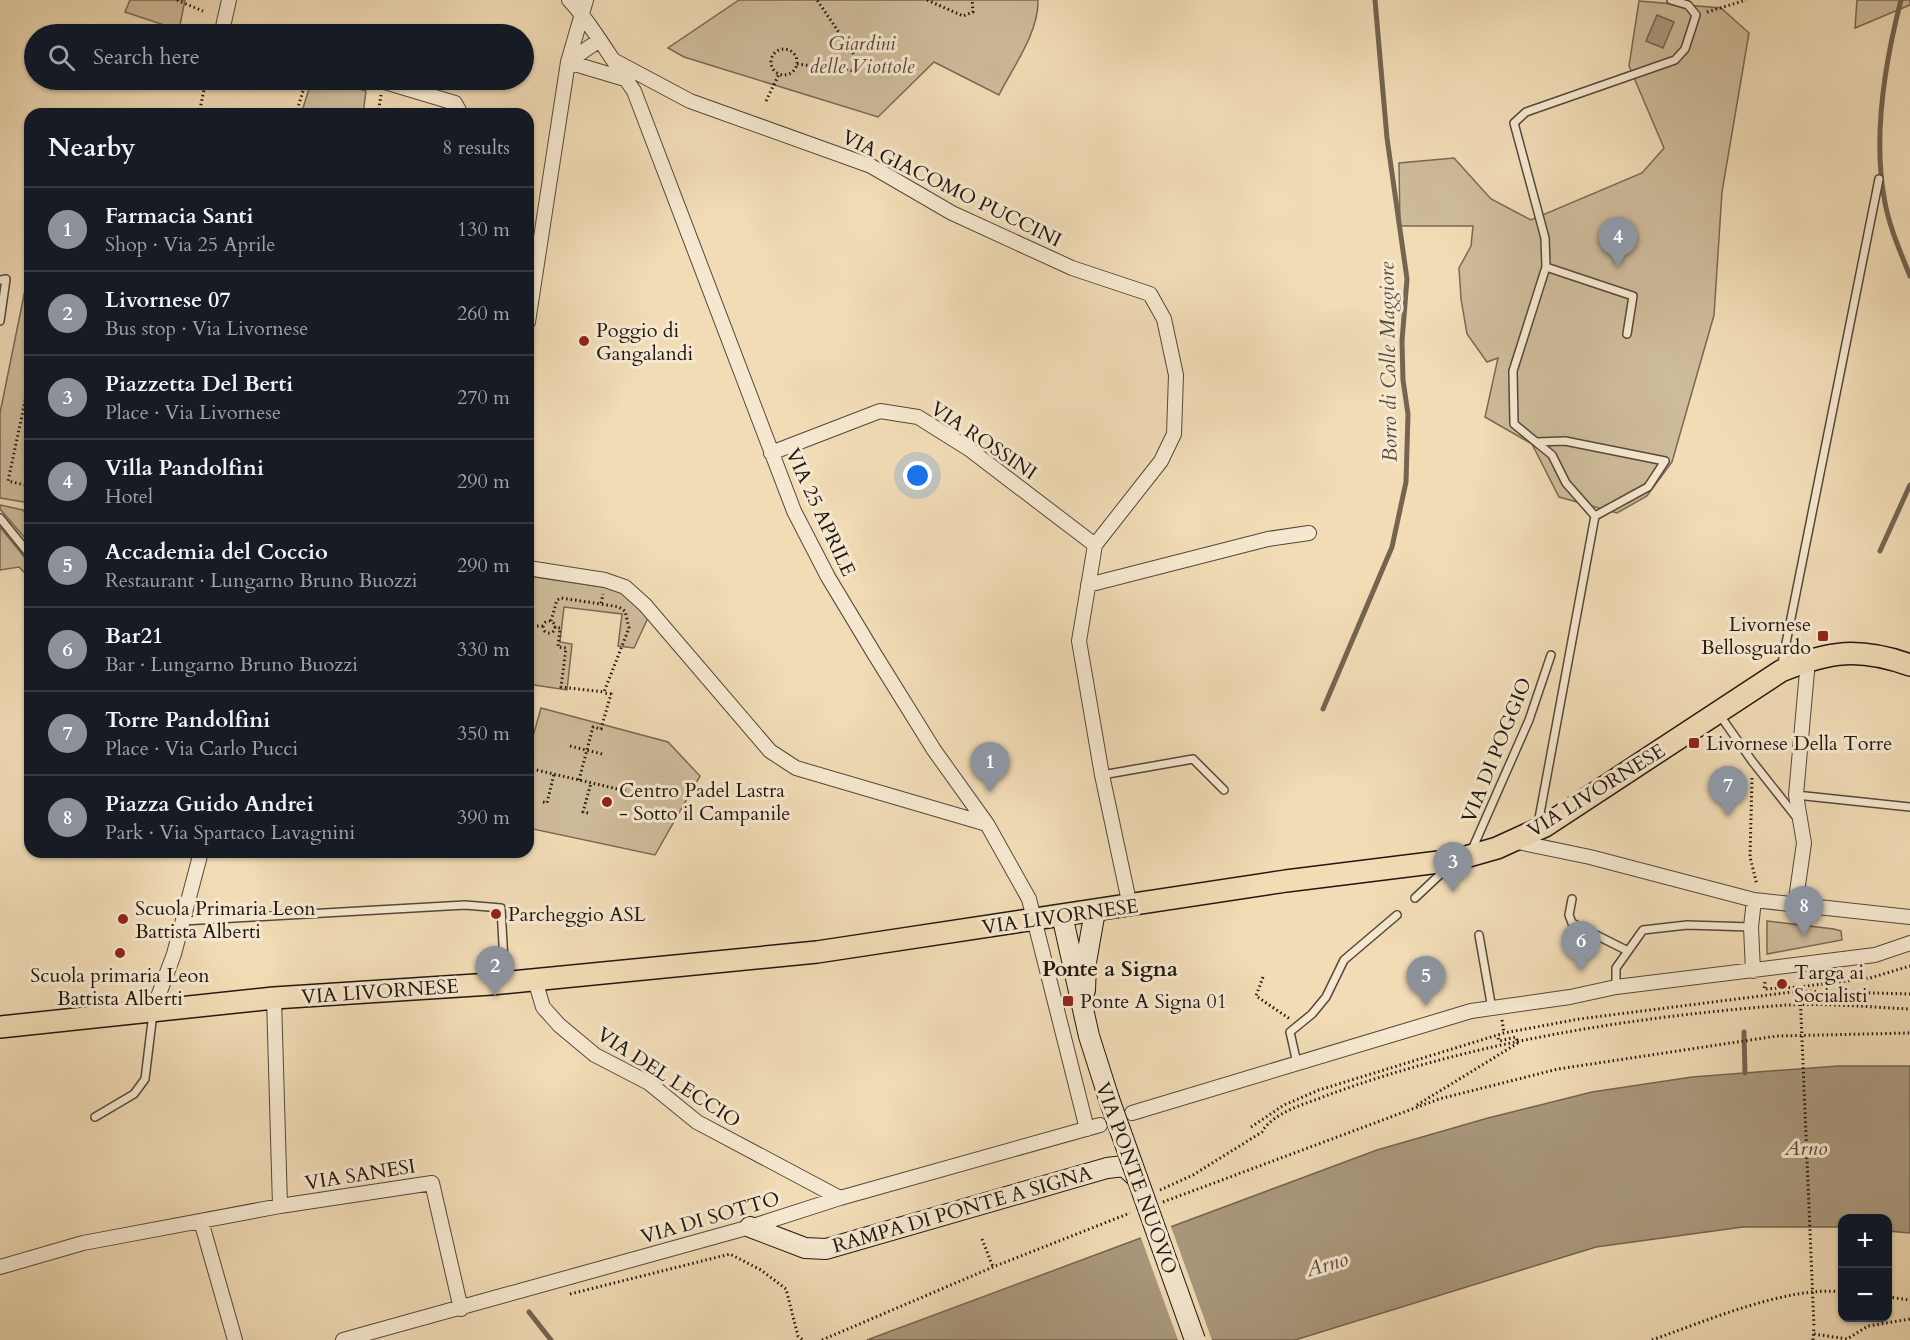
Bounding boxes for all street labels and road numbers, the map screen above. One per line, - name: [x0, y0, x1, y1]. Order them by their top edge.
- street label: VIA GIACOMO PUCCINI: [837, 123, 1066, 254]
- street label: VIA ROSSINI: [925, 395, 1042, 486]
- street label: VIA 25 APRILE: [779, 444, 862, 581]
- street label: VIA DI POGGIO: [1455, 674, 1538, 827]
- street label: VIA LIVORNESE: [1522, 737, 1670, 844]
- street label: VIA LIVORNESE: [980, 892, 1140, 941]
- street label: VIA LIVORNESE: [300, 973, 460, 1010]
- street label: VIA DEL LECCIO: [592, 1021, 746, 1134]
- street label: VIA PONTE NUOVO: [1089, 1078, 1184, 1278]
- street label: VIA SANESI: [303, 1152, 417, 1197]
- street label: RAMPA DI PONTE A SIGNA: [829, 1159, 1096, 1260]
- street label: VIA DI SOTTO: [637, 1185, 783, 1250]

